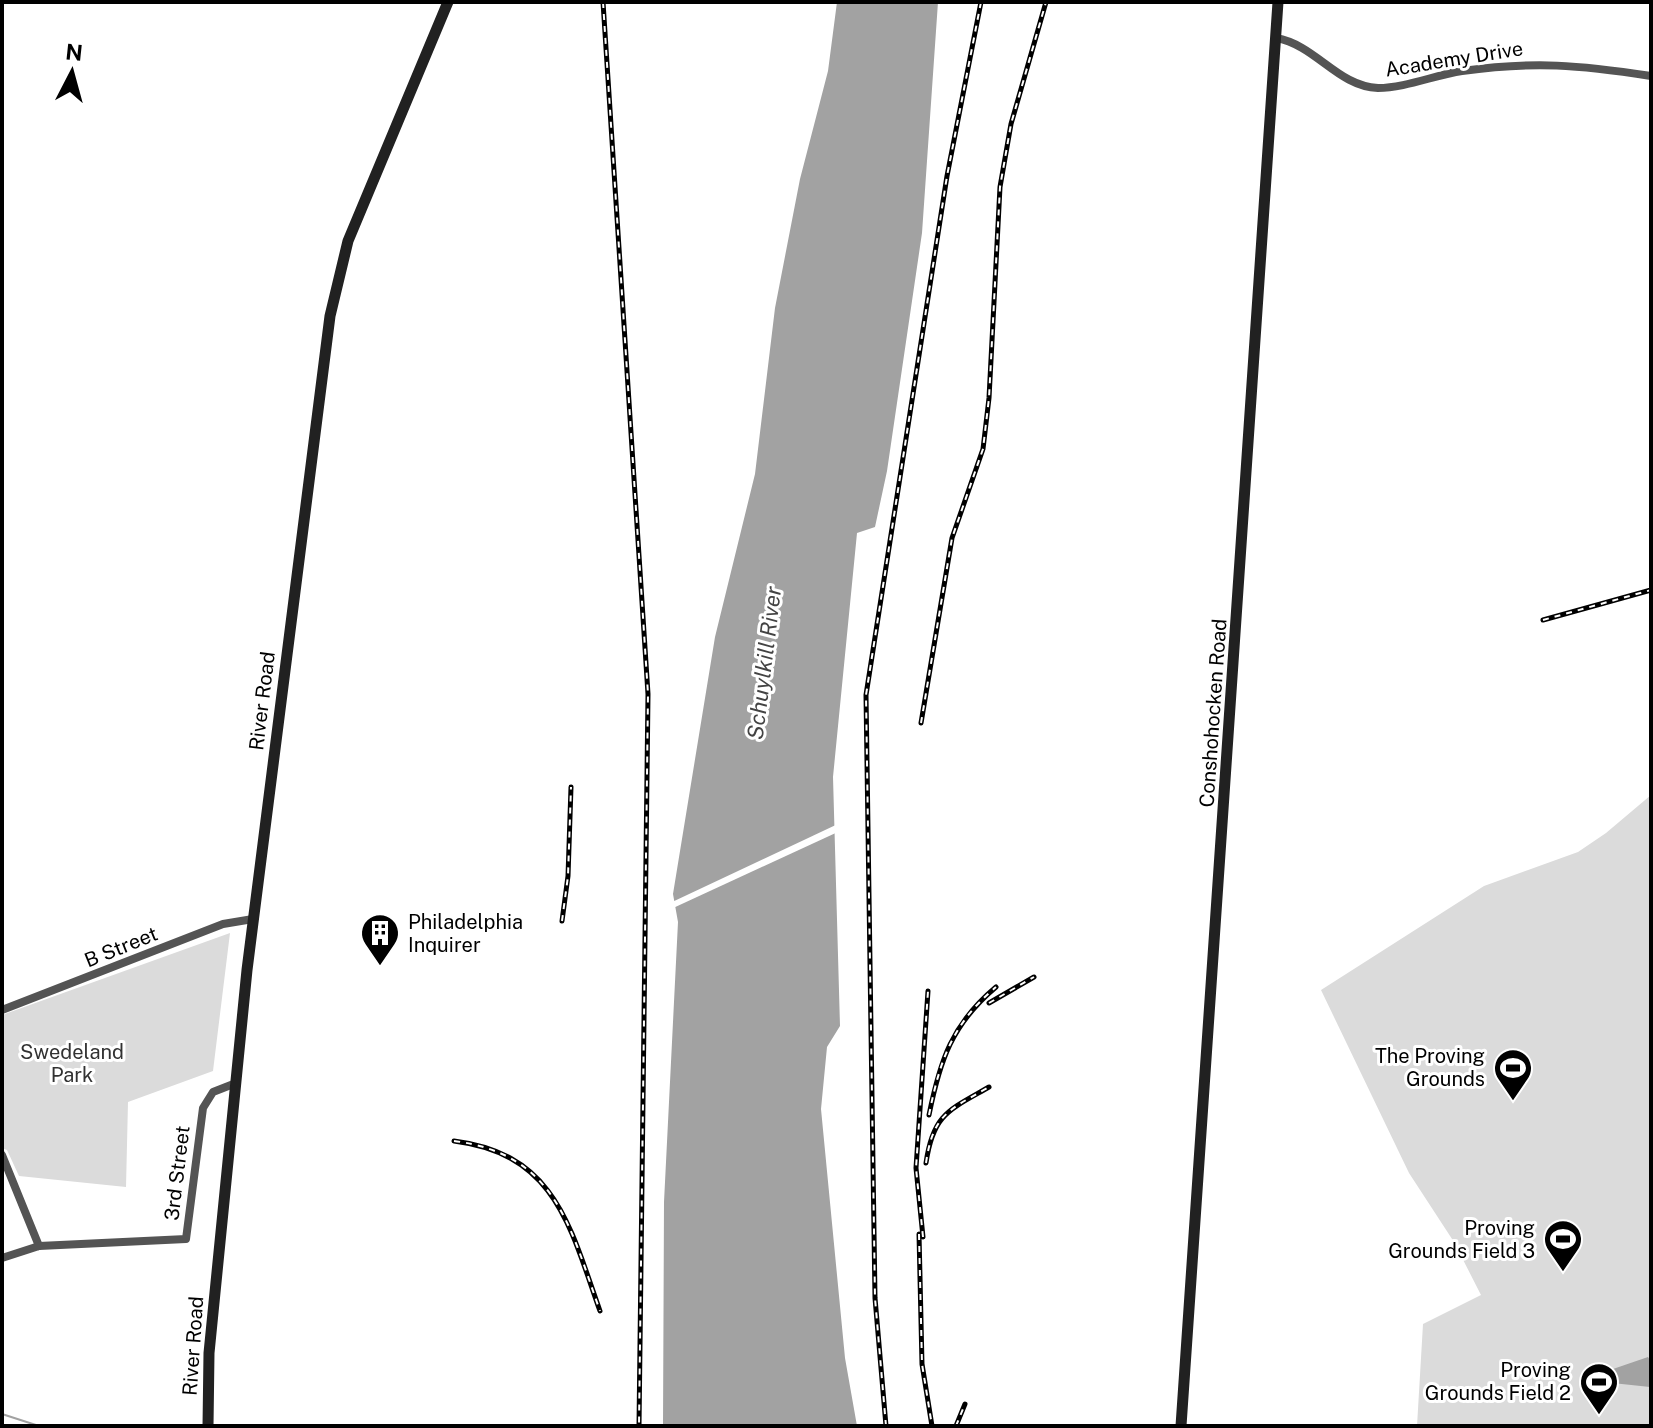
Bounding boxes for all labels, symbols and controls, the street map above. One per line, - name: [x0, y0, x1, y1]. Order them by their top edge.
- north arrow: [32, 32, 112, 112]
- street label: Academy Drive: [1383, 36, 1525, 82]
- text: N: [64, 38, 84, 66]
- water label: Schuylkill River: [742, 584, 786, 741]
- street label: Conshohocken Road: [1194, 618, 1232, 808]
- street label: River Road: [244, 650, 280, 752]
- place label: Philadelphia Inquirer: [408, 910, 523, 957]
- building icon: Philadelphia Inquirer: [359, 912, 401, 967]
- street label: B Street: [81, 922, 161, 972]
- park label: Swedeland Park: [20, 1040, 124, 1087]
- place label: The Proving Grounds: [1375, 1044, 1485, 1091]
- sports icon: The Proving Grounds: [1492, 1047, 1534, 1102]
- street label: 3rd Street: [159, 1124, 195, 1222]
- place label: Proving Grounds Field 3: [1388, 1216, 1535, 1263]
- sports icon: Proving Grounds Field 3: [1542, 1218, 1584, 1273]
- street label: River Road: [178, 1295, 208, 1397]
- place label: Proving Grounds Field 2: [1425, 1358, 1571, 1405]
- sports icon: Proving Grounds Field 2: [1578, 1361, 1620, 1416]

